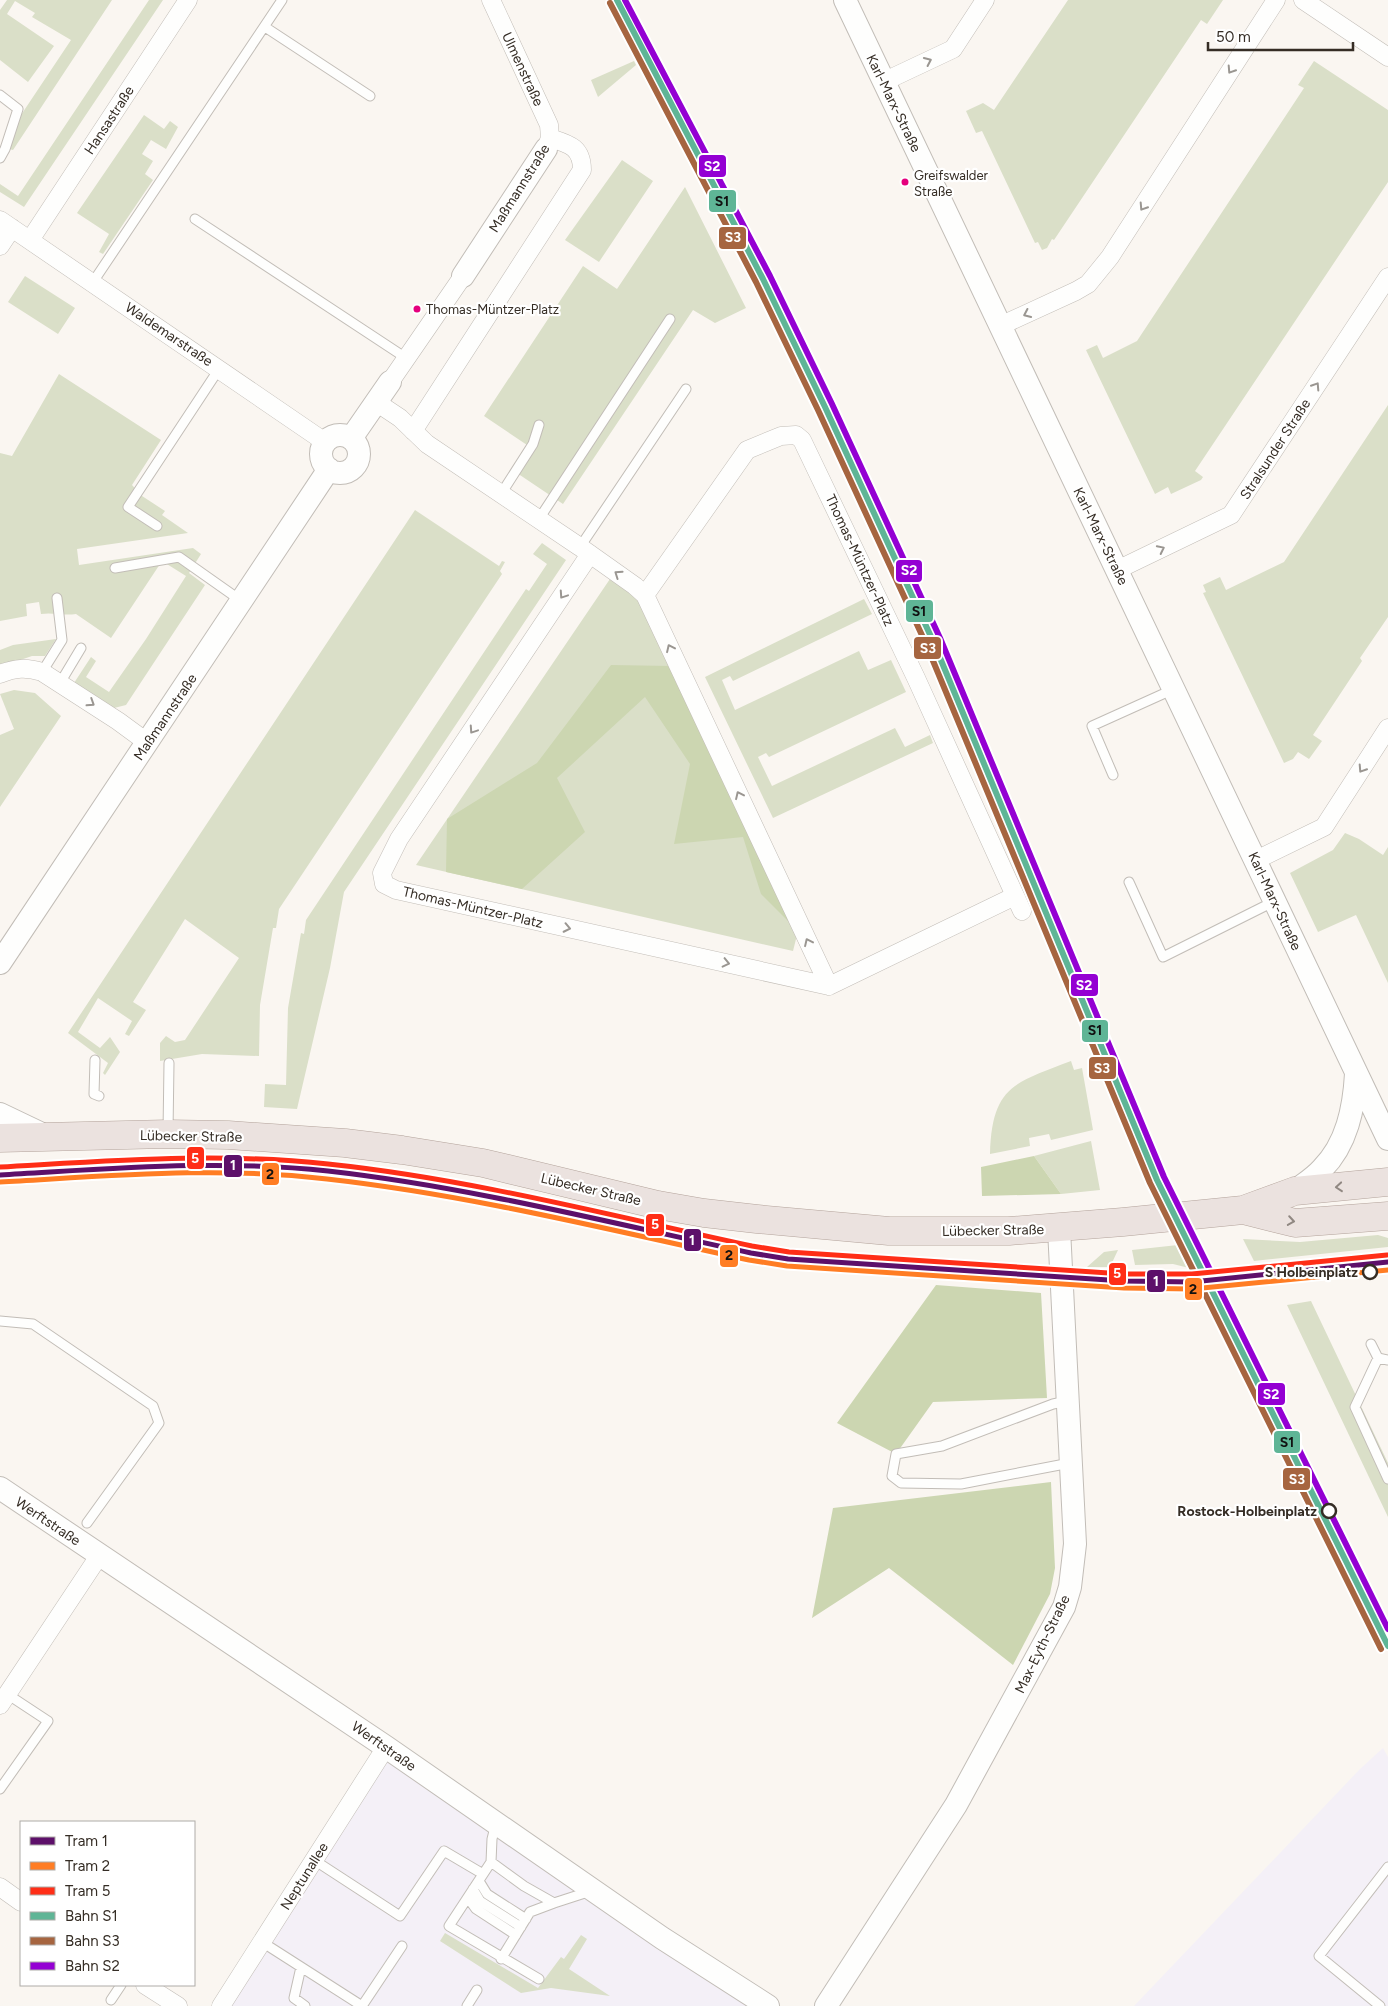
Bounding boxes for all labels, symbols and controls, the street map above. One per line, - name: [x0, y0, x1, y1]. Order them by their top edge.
- scale bar: [1208, 20, 1353, 52]
- text: 50 m: [1216, 28, 1251, 46]
- street label: Ulmenstraße: [498, 30, 547, 109]
- street label: Karl-Marx-Straße: [863, 52, 925, 155]
- one-way arrow: [923, 57, 932, 67]
- one-way arrow: [1228, 65, 1237, 74]
- street label: Hansastraße: [81, 82, 138, 158]
- street label: Maßmannstraße: [486, 141, 554, 236]
- line badge: S2: [698, 154, 727, 178]
- text: S2: [704, 158, 720, 175]
- place label: Greifswalder Straße: [914, 168, 988, 199]
- marker: Greifswalder Straße: [900, 177, 910, 187]
- line badge: S1: [708, 189, 737, 213]
- text: S1: [715, 193, 729, 210]
- one-way arrow: [1140, 201, 1149, 211]
- line badge: S3: [718, 226, 747, 250]
- text: S3: [725, 229, 741, 246]
- street label: Waldemarstraße: [122, 299, 216, 370]
- place label: Thomas-Müntzer-Platz: [426, 302, 559, 317]
- marker: Thomas-Müntzer-Platz: [412, 304, 422, 314]
- one-way arrow: [1023, 307, 1032, 318]
- one-way arrow: [1310, 382, 1319, 391]
- street label: Stralsunder Straße: [1237, 396, 1314, 503]
- street label: Karl-Marx-Straße: [1070, 485, 1132, 588]
- street label: Thomas-Müntzer-Platz: [822, 492, 898, 629]
- one-way arrow: [1156, 545, 1165, 555]
- line badge: S2: [895, 559, 923, 583]
- text: S2: [901, 562, 917, 579]
- one-way arrow: [615, 571, 624, 580]
- one-way arrow: [560, 589, 569, 598]
- line badge: S1: [905, 599, 934, 623]
- text: S1: [912, 603, 926, 620]
- line badge: S3: [913, 636, 942, 660]
- text: S3: [920, 640, 936, 657]
- one-way arrow: [666, 644, 676, 653]
- street label: Maßmannstraße: [130, 670, 201, 764]
- one-way arrow: [85, 697, 94, 706]
- one-way arrow: [470, 724, 479, 733]
- one-way arrow: [1358, 763, 1368, 772]
- one-way arrow: [735, 791, 745, 800]
- street label: Karl-Marx-Straße: [1244, 849, 1305, 953]
- street label: Thomas-Müntzer-Platz: [401, 883, 545, 932]
- one-way arrow: [563, 922, 572, 933]
- one-way arrow: [804, 938, 814, 947]
- one-way arrow: [721, 957, 730, 968]
- line badge: S2: [1070, 973, 1099, 997]
- text: S2: [1076, 977, 1092, 994]
- line badge: S1: [1081, 1019, 1109, 1043]
- text: S1: [1088, 1022, 1102, 1039]
- line badge: S3: [1088, 1056, 1117, 1080]
- text: S3: [1094, 1060, 1110, 1077]
- street label: Lübecker Straße: [140, 1127, 243, 1146]
- line badge: 5: [186, 1146, 205, 1170]
- text: 5: [191, 1150, 199, 1167]
- line badge: 1: [223, 1154, 243, 1178]
- text: 1: [230, 1157, 236, 1174]
- line badge: 2: [261, 1162, 280, 1186]
- text: 2: [266, 1166, 274, 1183]
- street label: Lübecker Straße: [539, 1170, 643, 1209]
- one-way arrow: [1335, 1181, 1343, 1192]
- line badge: 5: [645, 1213, 665, 1237]
- one-way arrow: [1286, 1215, 1295, 1225]
- text: 5: [651, 1216, 659, 1233]
- street label: Lübecker Straße: [942, 1221, 1045, 1240]
- line badge: 1: [683, 1228, 702, 1252]
- text: 1: [689, 1232, 695, 1249]
- line badge: 2: [719, 1244, 739, 1268]
- text: 2: [725, 1247, 733, 1264]
- line badge: 5: [1108, 1262, 1127, 1286]
- place label: S Holbeinplatz: [1265, 1264, 1358, 1281]
- marker: S Holbeinplatz: [1362, 1264, 1378, 1280]
- text: 5: [1113, 1265, 1121, 1282]
- line badge: 1: [1146, 1269, 1166, 1293]
- text: 1: [1153, 1273, 1159, 1290]
- line badge: 2: [1184, 1277, 1203, 1301]
- text: 2: [1189, 1281, 1197, 1298]
- line badge: S2: [1257, 1382, 1286, 1406]
- text: S2: [1263, 1386, 1279, 1403]
- line badge: S1: [1273, 1430, 1301, 1454]
- text: S1: [1280, 1434, 1294, 1451]
- line badge: S3: [1282, 1467, 1311, 1491]
- text: S3: [1289, 1471, 1305, 1488]
- street label: Werftstraße: [12, 1493, 84, 1550]
- place label: Rostock-Holbeinplatz: [1177, 1503, 1317, 1520]
- marker: Rostock-Holbeinplatz: [1321, 1503, 1337, 1519]
- street label: Max-Eyth-Straße: [1011, 1592, 1074, 1696]
- street label: Werftstraße: [348, 1718, 420, 1775]
- legend: [20, 1821, 195, 1986]
- text: Tram 1: [65, 1832, 108, 1850]
- street label: Neptunallee: [277, 1839, 332, 1913]
- text: Tram 2: [65, 1857, 110, 1875]
- text: Tram 5: [65, 1882, 110, 1900]
- text: Bahn S1: [65, 1907, 118, 1925]
- text: Bahn S3: [65, 1932, 120, 1950]
- text: Bahn S2: [65, 1957, 120, 1975]

